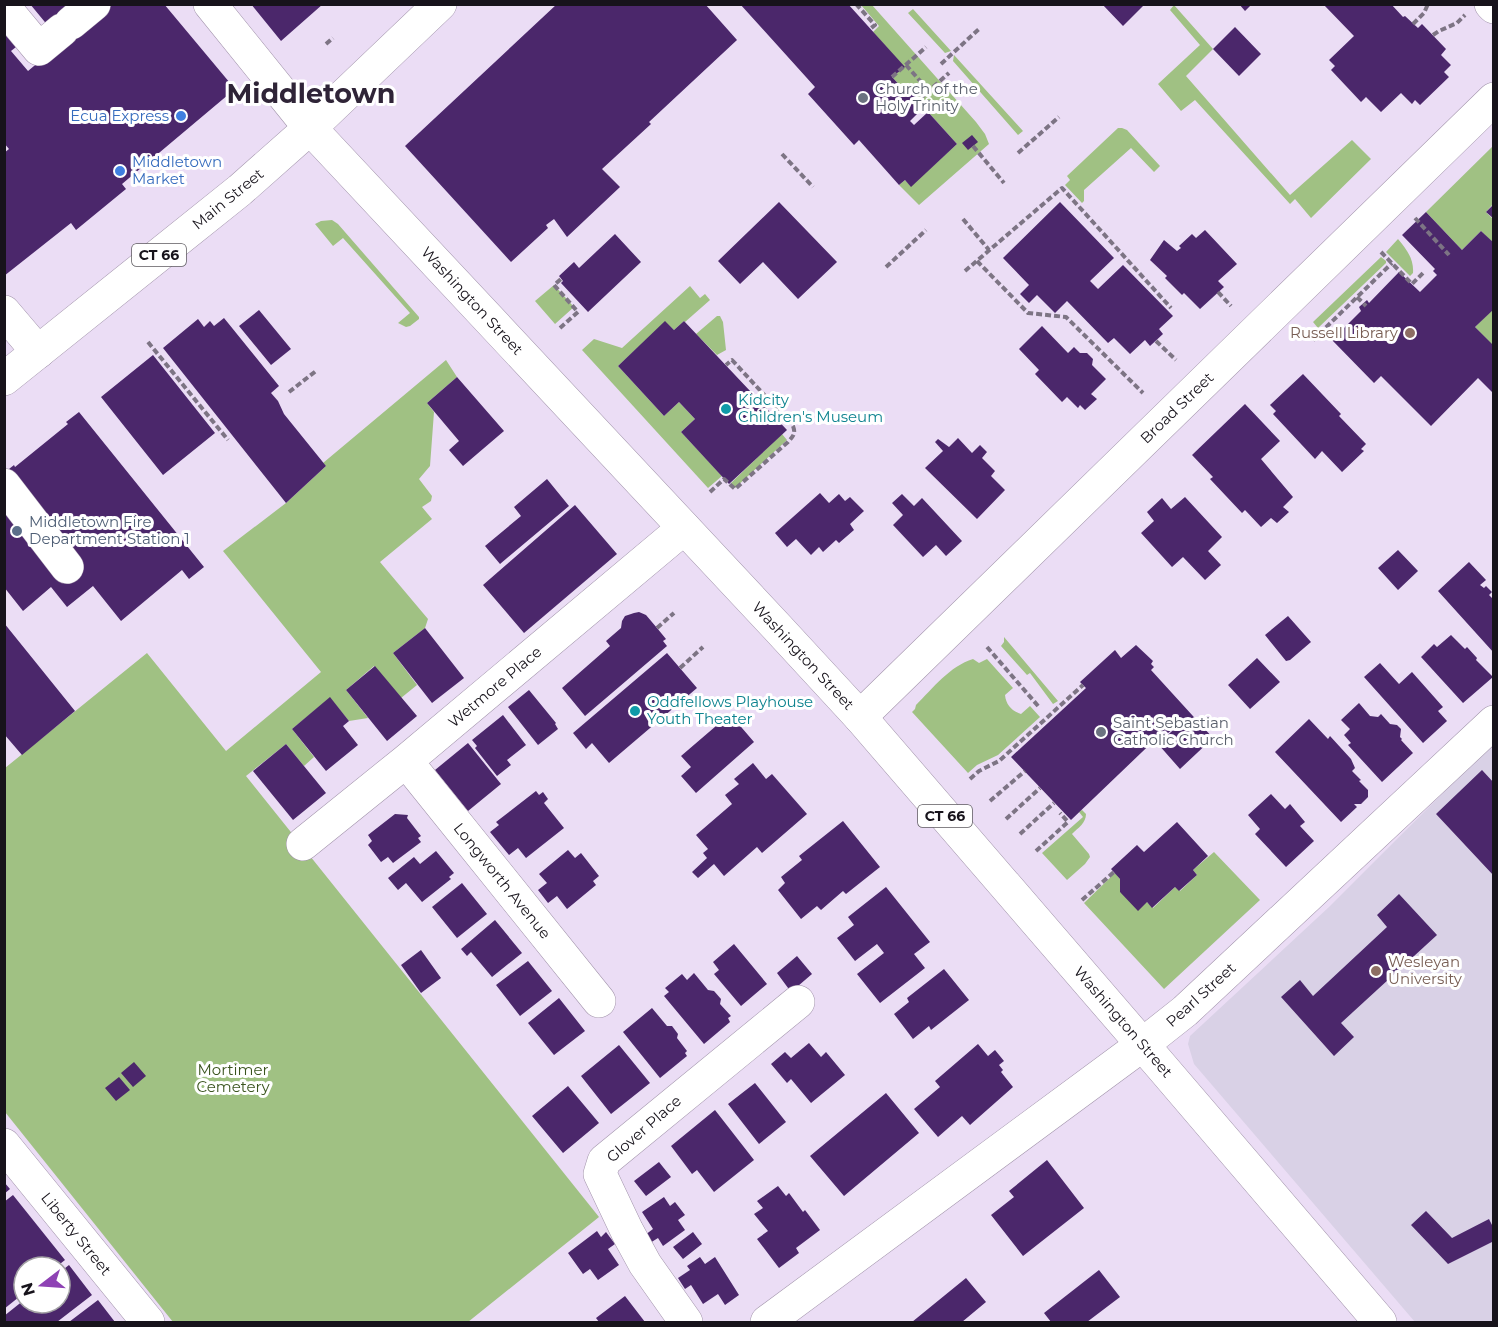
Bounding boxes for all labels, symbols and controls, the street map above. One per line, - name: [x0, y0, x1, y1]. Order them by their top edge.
- district label: Middletown: [227, 77, 395, 110]
- place label: Church of the Holy Trinity: [875, 79, 978, 115]
- marker: Church of the Holy Trinity: [856, 91, 870, 105]
- place label: Ecua Express: [70, 106, 169, 125]
- marker: Ecua Express: [174, 109, 188, 123]
- place label: Middletown Market: [132, 152, 222, 188]
- marker: Middletown Market: [113, 164, 127, 178]
- street label: Main Street: [188, 164, 267, 233]
- street label: Washington Street: [417, 243, 527, 359]
- road number: CT 66: [132, 244, 186, 266]
- place label: Russell Library: [1290, 323, 1399, 342]
- marker: Russell Library: [1403, 326, 1417, 340]
- street label: Broad Street: [1136, 368, 1217, 447]
- place label: Kidcity Children's Museum: [738, 390, 883, 426]
- marker: Kidcity Children's Museum: [719, 402, 733, 416]
- place label: Middletown Fire Department Station 1: [29, 512, 190, 548]
- marker: Middletown Fire Department Station 1: [10, 524, 24, 538]
- street label: Washington Street: [748, 598, 858, 714]
- street label: Wetmore Place: [444, 642, 545, 731]
- place label: Oddfellows Playhouse Youth Theater: [647, 692, 813, 728]
- marker: Oddfellows Playhouse Youth Theater: [628, 704, 642, 718]
- place label: Saint Sebastian Catholic Church: [1113, 713, 1234, 749]
- marker: Saint Sebastian Catholic Church: [1094, 725, 1108, 739]
- road number: CT 66: [918, 805, 972, 827]
- street label: Longworth Avenue: [450, 819, 555, 943]
- place label: Wesleyan University: [1388, 952, 1463, 988]
- street label: Pearl Street: [1162, 958, 1240, 1031]
- street label: Washington Street: [1070, 962, 1177, 1081]
- marker: Wesleyan University: [1369, 964, 1383, 978]
- park label: Mortimer Cemetery: [196, 1060, 270, 1096]
- street label: Glover Place: [602, 1091, 685, 1166]
- street label: Liberty Street: [37, 1188, 116, 1279]
- north arrow: [12, 1255, 72, 1315]
- text: N: [17, 1280, 39, 1298]

